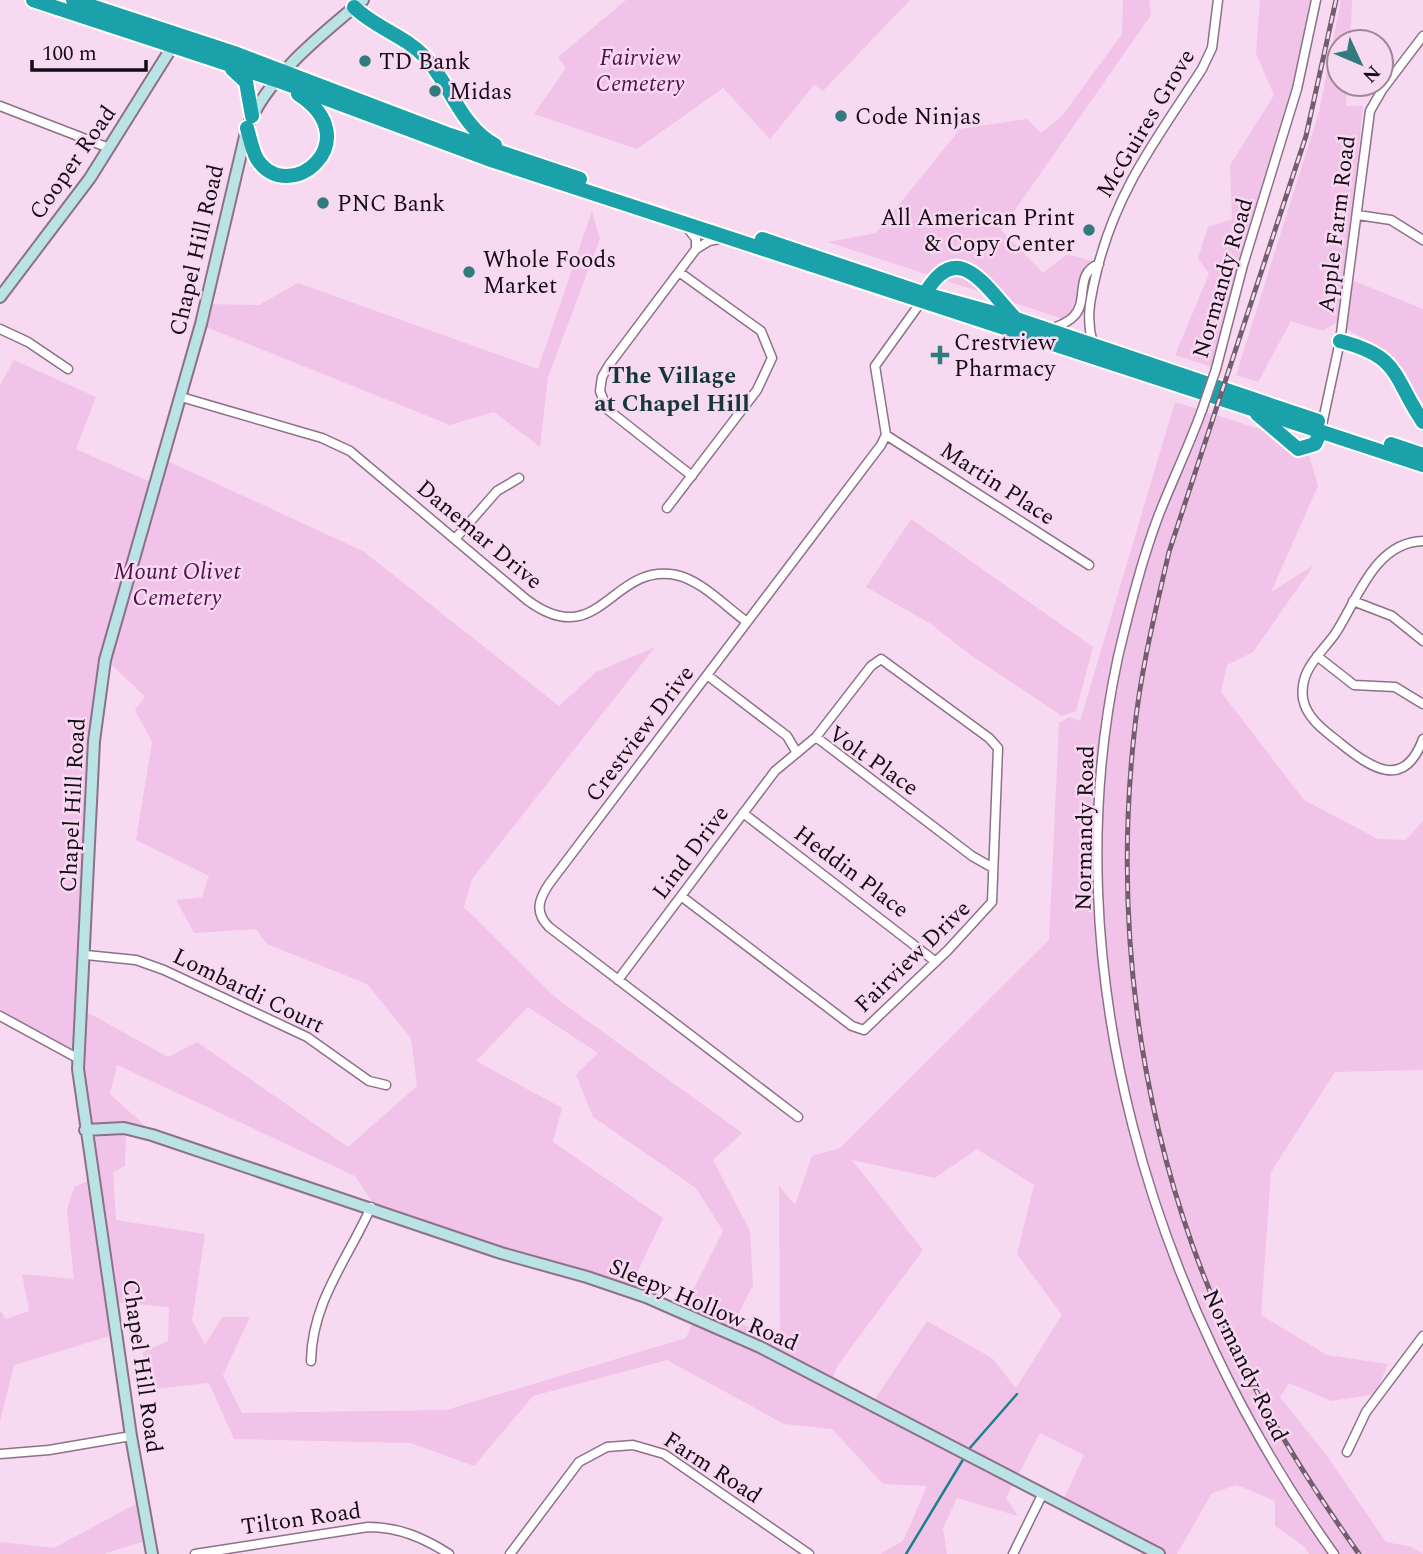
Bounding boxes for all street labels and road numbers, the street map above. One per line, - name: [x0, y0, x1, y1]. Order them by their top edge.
- street label: McGuires Grove: [1088, 43, 1205, 205]
- street label: Cooper Road: [21, 98, 126, 227]
- street label: Apple Farm Road: [1309, 133, 1366, 315]
- street label: Chapel Hill Road: [161, 161, 234, 340]
- street label: Normandy Road: [1184, 194, 1263, 363]
- street label: Martin Place: [932, 434, 1062, 535]
- street label: Danemar Drive: [408, 472, 550, 599]
- street label: Crestview Drive: [577, 658, 703, 810]
- street label: Chapel Hill Road: [51, 717, 96, 893]
- street label: Volt Place: [821, 717, 926, 805]
- street label: Normandy Road: [1067, 745, 1104, 911]
- street label: Lind Drive: [644, 798, 738, 907]
- street label: Heddin Place: [786, 817, 916, 927]
- street label: Fairview Drive: [847, 892, 979, 1022]
- street label: Lombardi Court: [167, 939, 330, 1043]
- street label: Sleepy Hollow Road: [603, 1250, 804, 1361]
- street label: Chapel Hill Road: [112, 1277, 171, 1455]
- street label: Normandy Road: [1193, 1284, 1297, 1448]
- street label: Farm Road: [656, 1423, 769, 1513]
- street label: Tilton Road: [239, 1494, 364, 1545]

